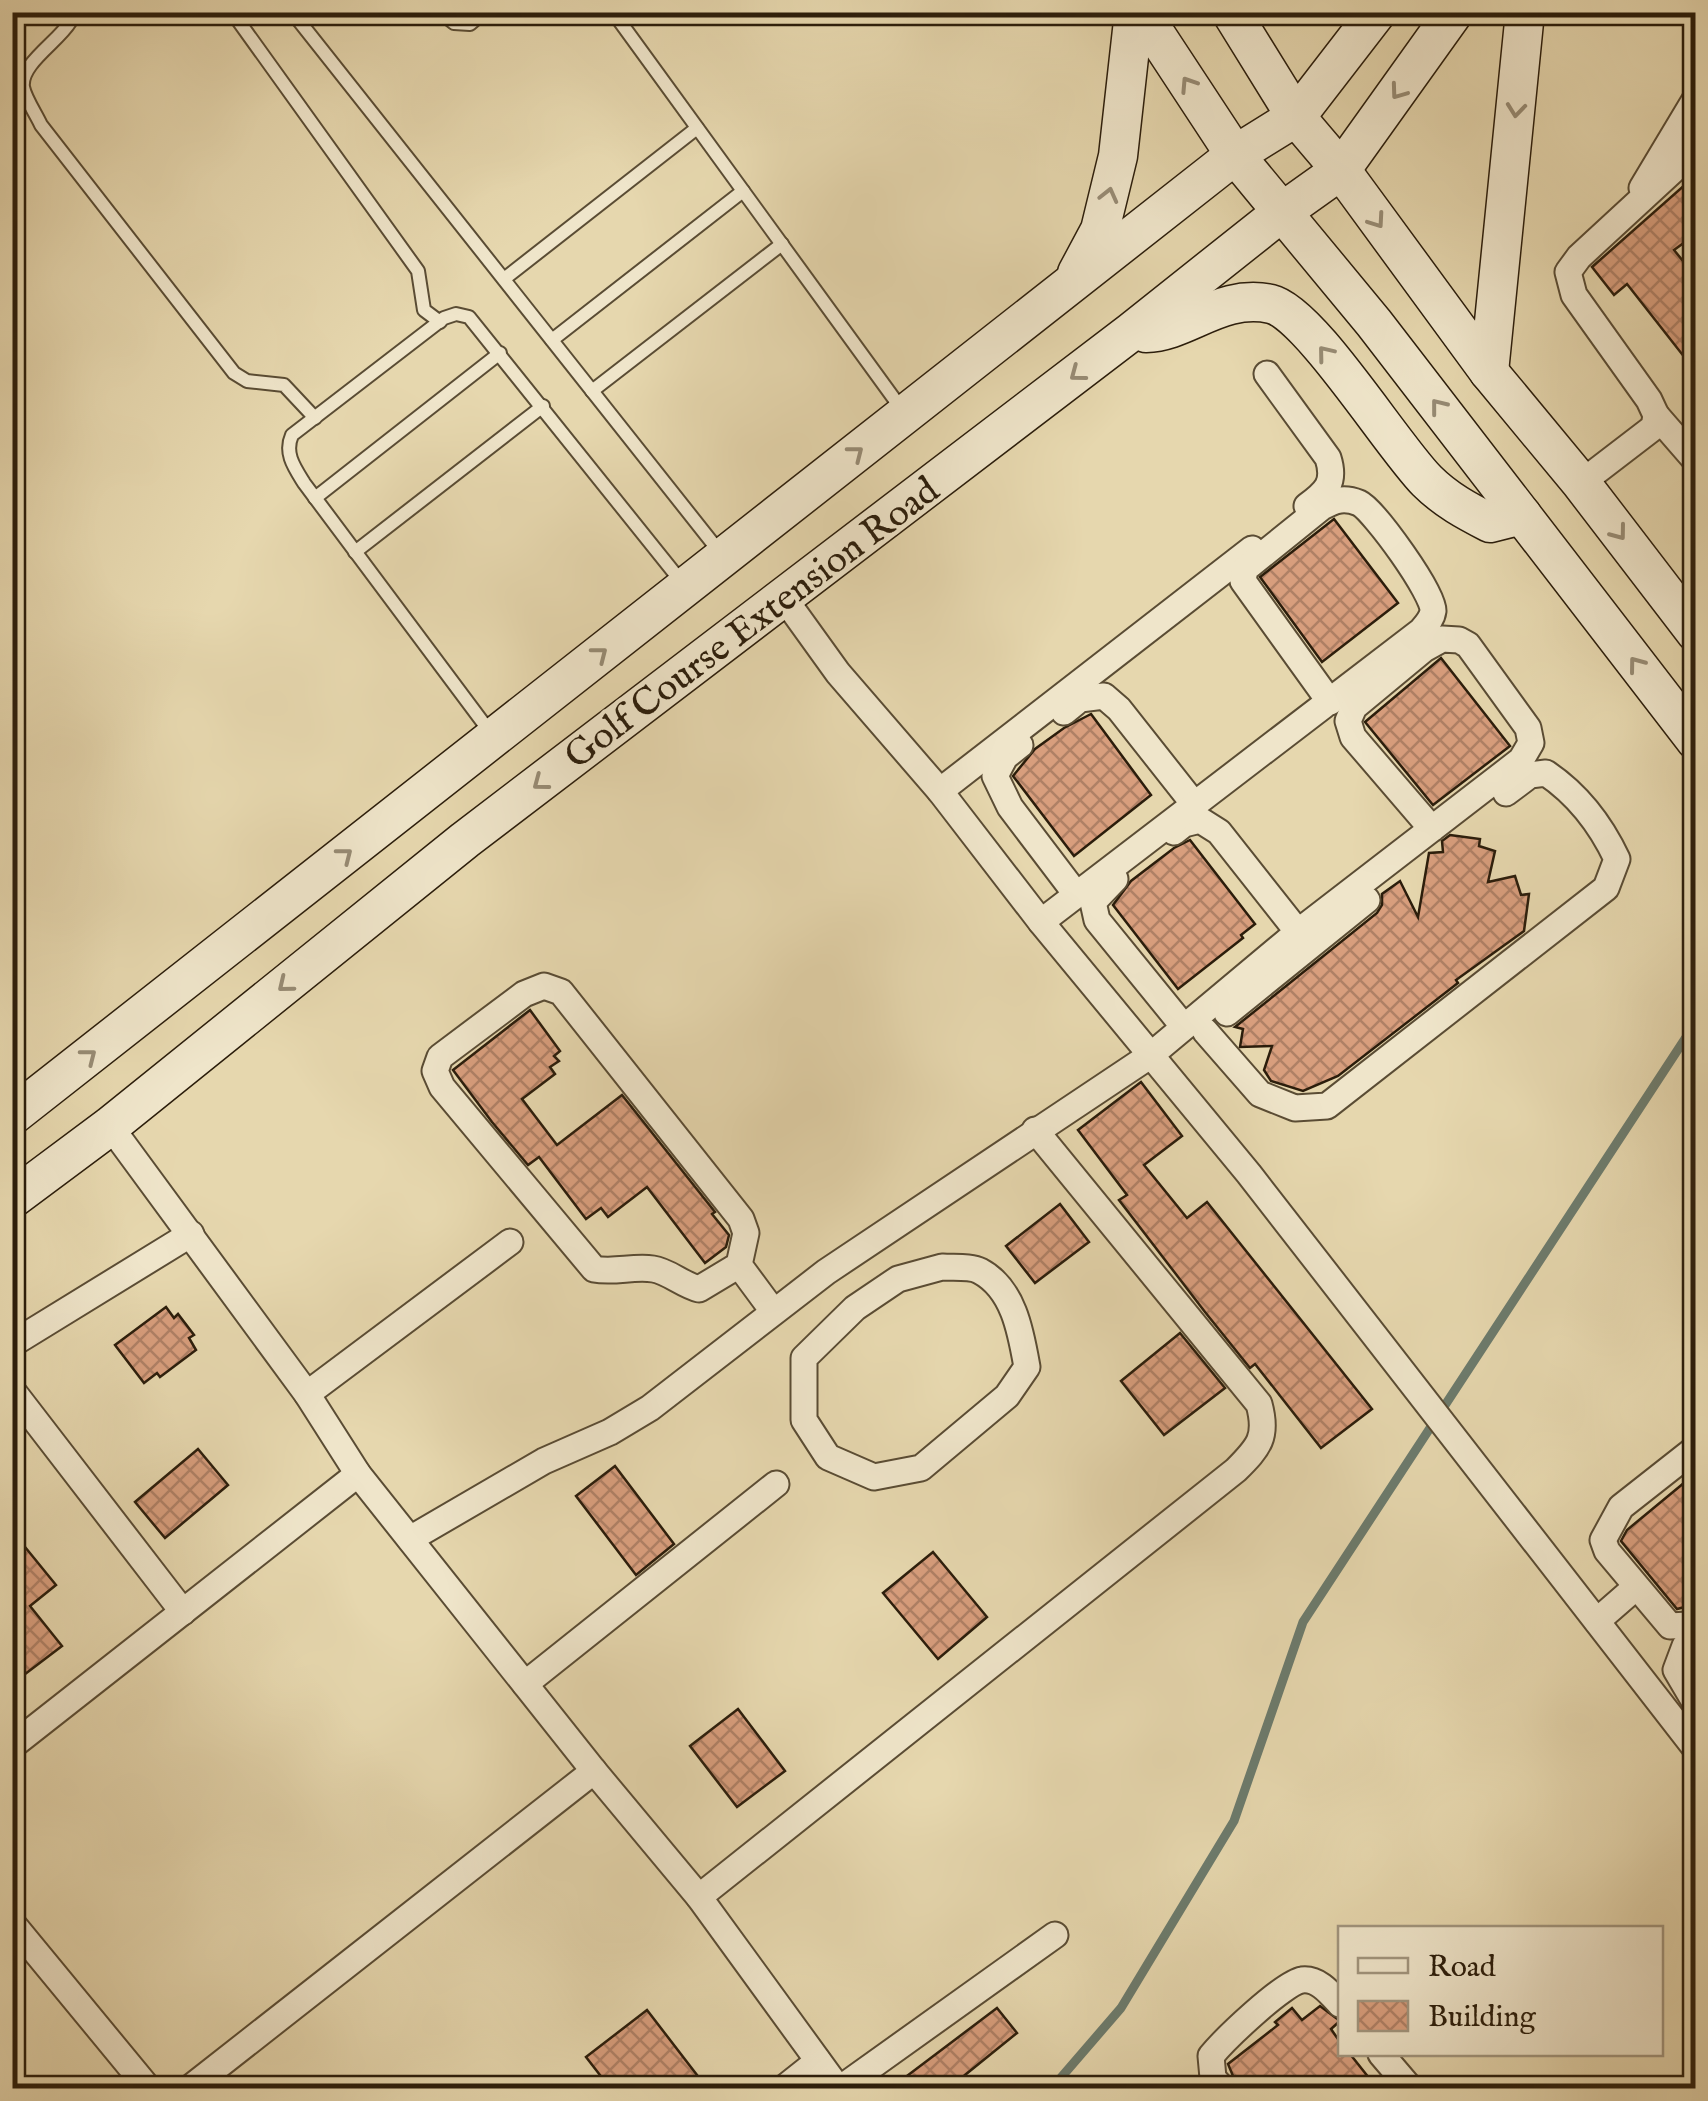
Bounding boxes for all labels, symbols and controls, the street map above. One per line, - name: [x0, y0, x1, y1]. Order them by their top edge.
- one-way arrow: [1182, 76, 1200, 95]
- one-way arrow: [1392, 81, 1409, 99]
- one-way arrow: [1505, 102, 1527, 118]
- one-way arrow: [1097, 187, 1118, 204]
- one-way arrow: [1365, 210, 1383, 229]
- one-way arrow: [1319, 346, 1337, 364]
- one-way arrow: [1070, 362, 1088, 379]
- one-way arrow: [1432, 399, 1450, 417]
- one-way arrow: [845, 448, 863, 465]
- street label: Golf Course Extension Road: [556, 467, 950, 781]
- one-way arrow: [1607, 522, 1625, 540]
- one-way arrow: [589, 648, 607, 666]
- one-way arrow: [1631, 657, 1648, 675]
- one-way arrow: [533, 771, 551, 789]
- one-way arrow: [334, 849, 352, 867]
- one-way arrow: [279, 973, 297, 991]
- one-way arrow: [78, 1050, 96, 1068]
- legend: [1338, 1926, 1663, 2056]
- text: Road: [1428, 1949, 1497, 1987]
- text: Building: [1428, 1999, 1537, 2037]

